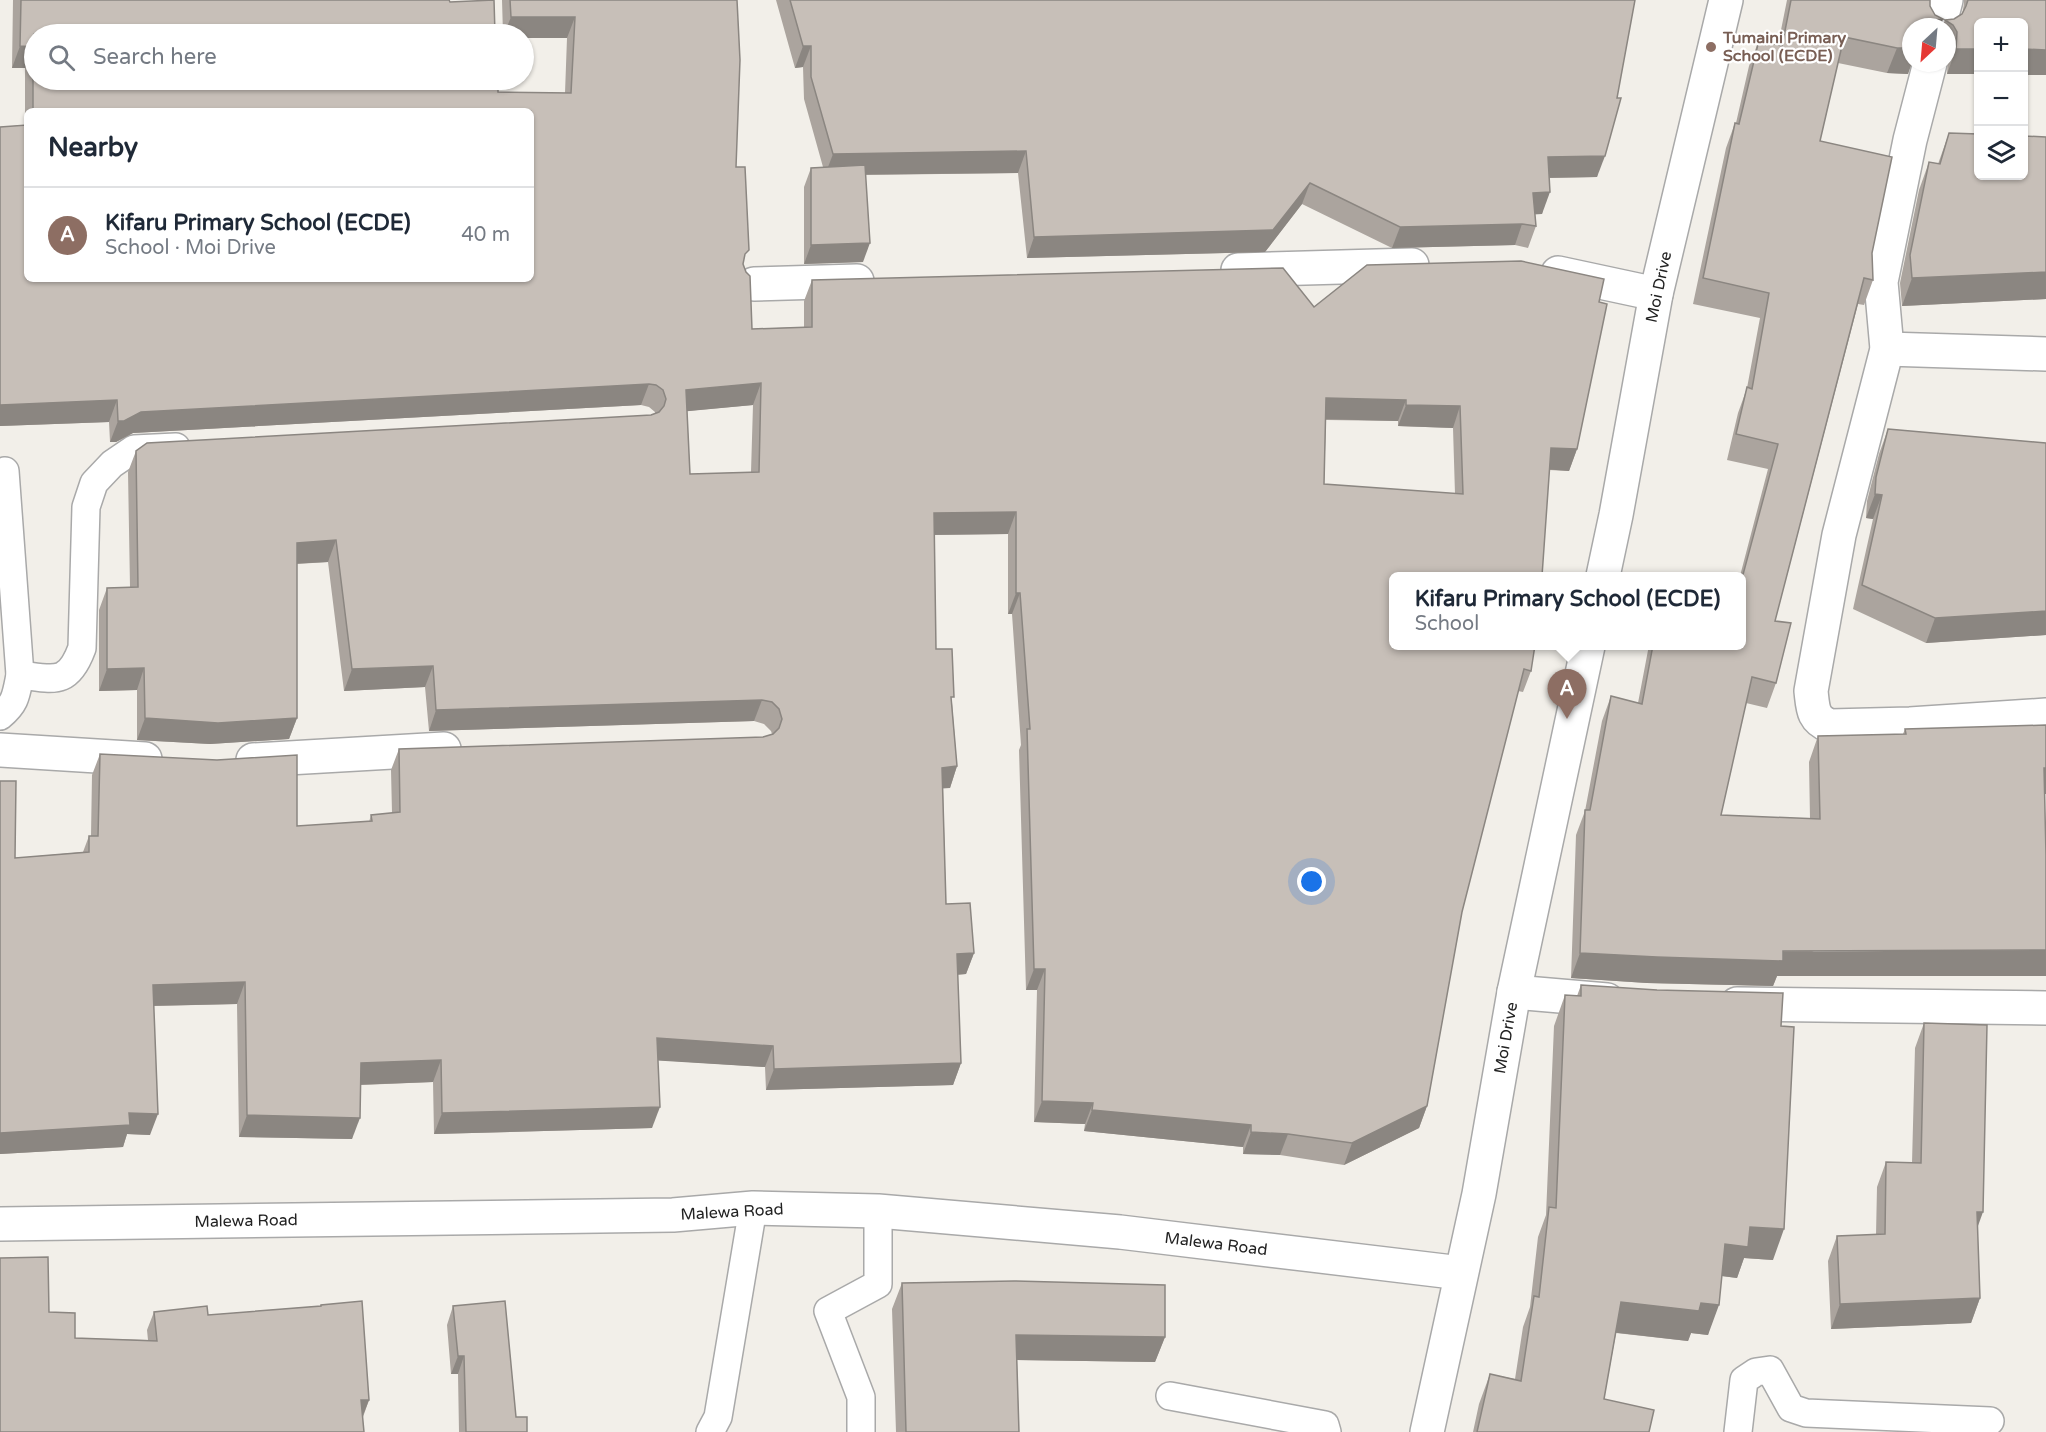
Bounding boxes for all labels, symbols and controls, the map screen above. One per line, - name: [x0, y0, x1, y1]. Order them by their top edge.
- north arrow: [1902, 18, 1956, 72]
- map controls: [1974, 18, 2028, 180]
- button: +: [1974, 18, 2028, 72]
- search box: [24, 24, 534, 90]
- place label: Tumaini Primary School (ECDE): [1722, 28, 1847, 66]
- marker: Tumaini Primary School (ECDE): [1704, 40, 1718, 54]
- icon: search: [45, 41, 78, 74]
- text: Search here: [93, 44, 217, 70]
- button: −: [1974, 72, 2028, 126]
- button: layers: [1974, 126, 2028, 180]
- text: Nearby: [48, 132, 138, 163]
- text: Kifaru Primary School (ECDE): [105, 210, 411, 236]
- text: A: [60, 223, 75, 247]
- text: 40 m: [461, 223, 510, 247]
- text: School · Moi Drive: [105, 236, 276, 260]
- street label: Moi Drive: [1642, 249, 1676, 325]
- popup: [1389, 572, 1746, 650]
- text: Kifaru Primary School (ECDE): [1415, 586, 1720, 612]
- text: School: [1415, 612, 1479, 636]
- pin: A: [1548, 670, 1586, 719]
- your location: [1297, 867, 1326, 896]
- street label: Moi Drive: [1490, 1001, 1522, 1075]
- street label: Malewa Road: [680, 1199, 784, 1225]
- street label: Malewa Road: [194, 1210, 298, 1232]
- street label: Malewa Road: [1163, 1228, 1269, 1260]

